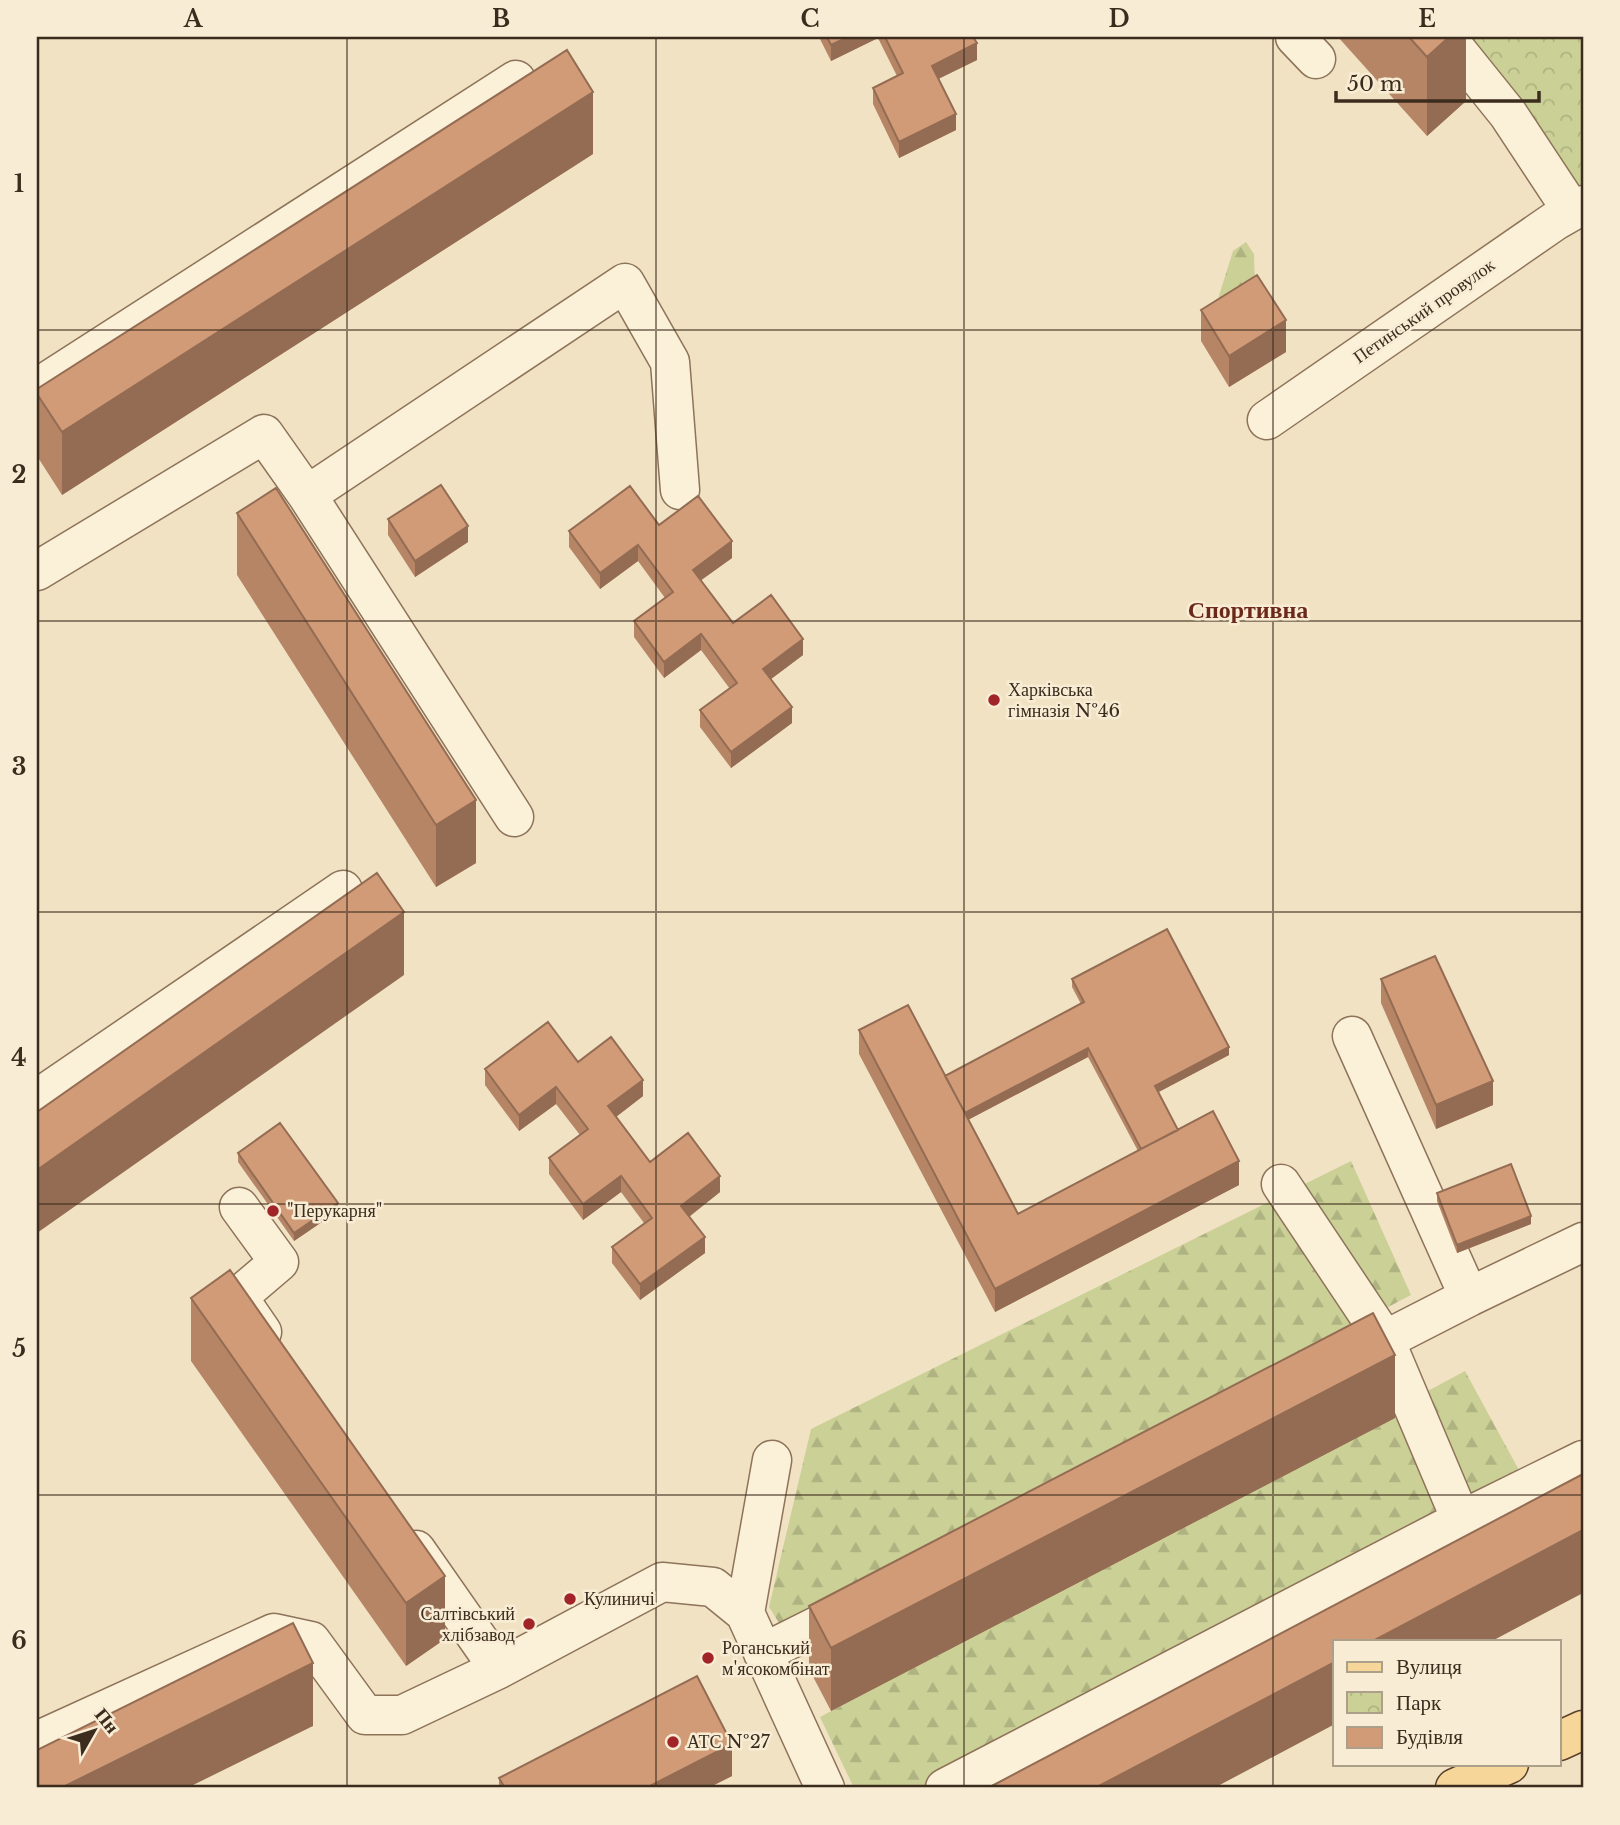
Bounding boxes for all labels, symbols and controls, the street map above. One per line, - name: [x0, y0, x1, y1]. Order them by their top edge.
- text: A: [183, 5, 204, 33]
- text: B: [492, 5, 510, 33]
- text: C: [801, 5, 819, 33]
- text: D: [1108, 5, 1130, 33]
- text: E: [1418, 5, 1436, 33]
- scale bar: [1336, 60, 1540, 104]
- text: 50 m: [1347, 71, 1403, 97]
- text: 1: [14, 170, 24, 198]
- street label: Петинський провулок: [1349, 254, 1499, 368]
- text: 2: [12, 461, 26, 489]
- district label: Спортивна: [1188, 595, 1308, 624]
- place label: Харківська гімназія №46: [1008, 679, 1120, 722]
- marker: Харківська гімназія №46: [986, 692, 1002, 708]
- text: 3: [12, 753, 26, 781]
- text: 4: [11, 1044, 27, 1072]
- place label: "Перукарня": [287, 1200, 382, 1222]
- marker: "Перукарня": [265, 1203, 281, 1219]
- text: 5: [12, 1335, 26, 1363]
- place label: Кулиничі: [584, 1588, 655, 1610]
- marker: Кулиничі: [562, 1591, 578, 1607]
- place label: Салтівський хлібзавод: [420, 1603, 515, 1646]
- marker: Салтівський хлібзавод: [521, 1616, 537, 1632]
- text: 6: [11, 1627, 27, 1655]
- place label: Роганський м'ясокомбінат: [722, 1637, 830, 1680]
- legend: [1333, 1640, 1560, 1766]
- marker: Роганський м'ясокомбінат: [700, 1650, 716, 1666]
- text: Вулиця: [1396, 1654, 1462, 1680]
- text: Парк: [1396, 1690, 1442, 1716]
- north arrow: [60, 1696, 130, 1766]
- text: Пн: [90, 1703, 124, 1738]
- text: Будівля: [1396, 1724, 1463, 1750]
- place label: АТС №27: [687, 1731, 771, 1753]
- marker: АТС №27: [665, 1734, 681, 1750]

